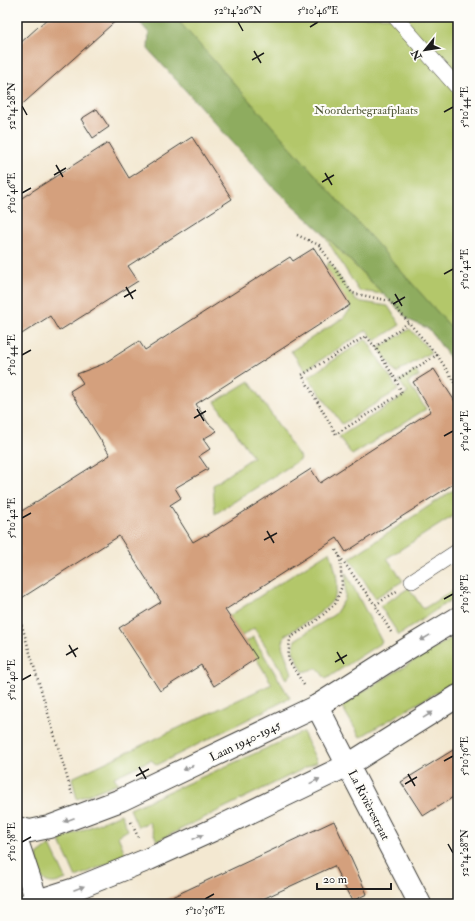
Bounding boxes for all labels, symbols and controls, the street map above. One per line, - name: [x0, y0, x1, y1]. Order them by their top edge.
- text: 52°14'26"N: [214, 5, 262, 17]
- text: 5°10'46"E: [297, 5, 339, 17]
- north arrow: [405, 30, 445, 70]
- text: N: [408, 46, 425, 63]
- text: 52°14'28"N: [6, 82, 18, 130]
- text: 5°10'44"E: [459, 86, 471, 128]
- park label: Noorderbegraafplaats: [314, 103, 418, 118]
- text: 5°10'46"E: [6, 172, 18, 214]
- text: 5°10'42"E: [459, 248, 471, 290]
- text: 5°10'44"E: [6, 334, 18, 376]
- text: 5°10'40"E: [459, 410, 471, 452]
- text: 5°10'42"E: [6, 497, 18, 539]
- text: 5°10'38"E: [459, 574, 471, 614]
- one-way arrow: [419, 635, 431, 642]
- text: 5°10'40"E: [6, 659, 18, 701]
- one-way arrow: [422, 711, 433, 719]
- street label: Laan 1940-1945: [207, 717, 284, 765]
- text: 5°10'36"E: [459, 736, 471, 776]
- one-way arrow: [183, 765, 194, 771]
- street label: La Rivièrestraat: [344, 768, 393, 843]
- one-way arrow: [310, 777, 321, 784]
- one-way arrow: [63, 817, 75, 823]
- text: 5°10'38"E: [6, 822, 18, 862]
- text: 52°14'28"N: [459, 829, 471, 877]
- one-way arrow: [193, 834, 204, 840]
- scale bar: [317, 865, 391, 891]
- text: 20 m: [323, 872, 348, 887]
- one-way arrow: [73, 884, 85, 890]
- text: 5°10'36"E: [185, 905, 225, 917]

